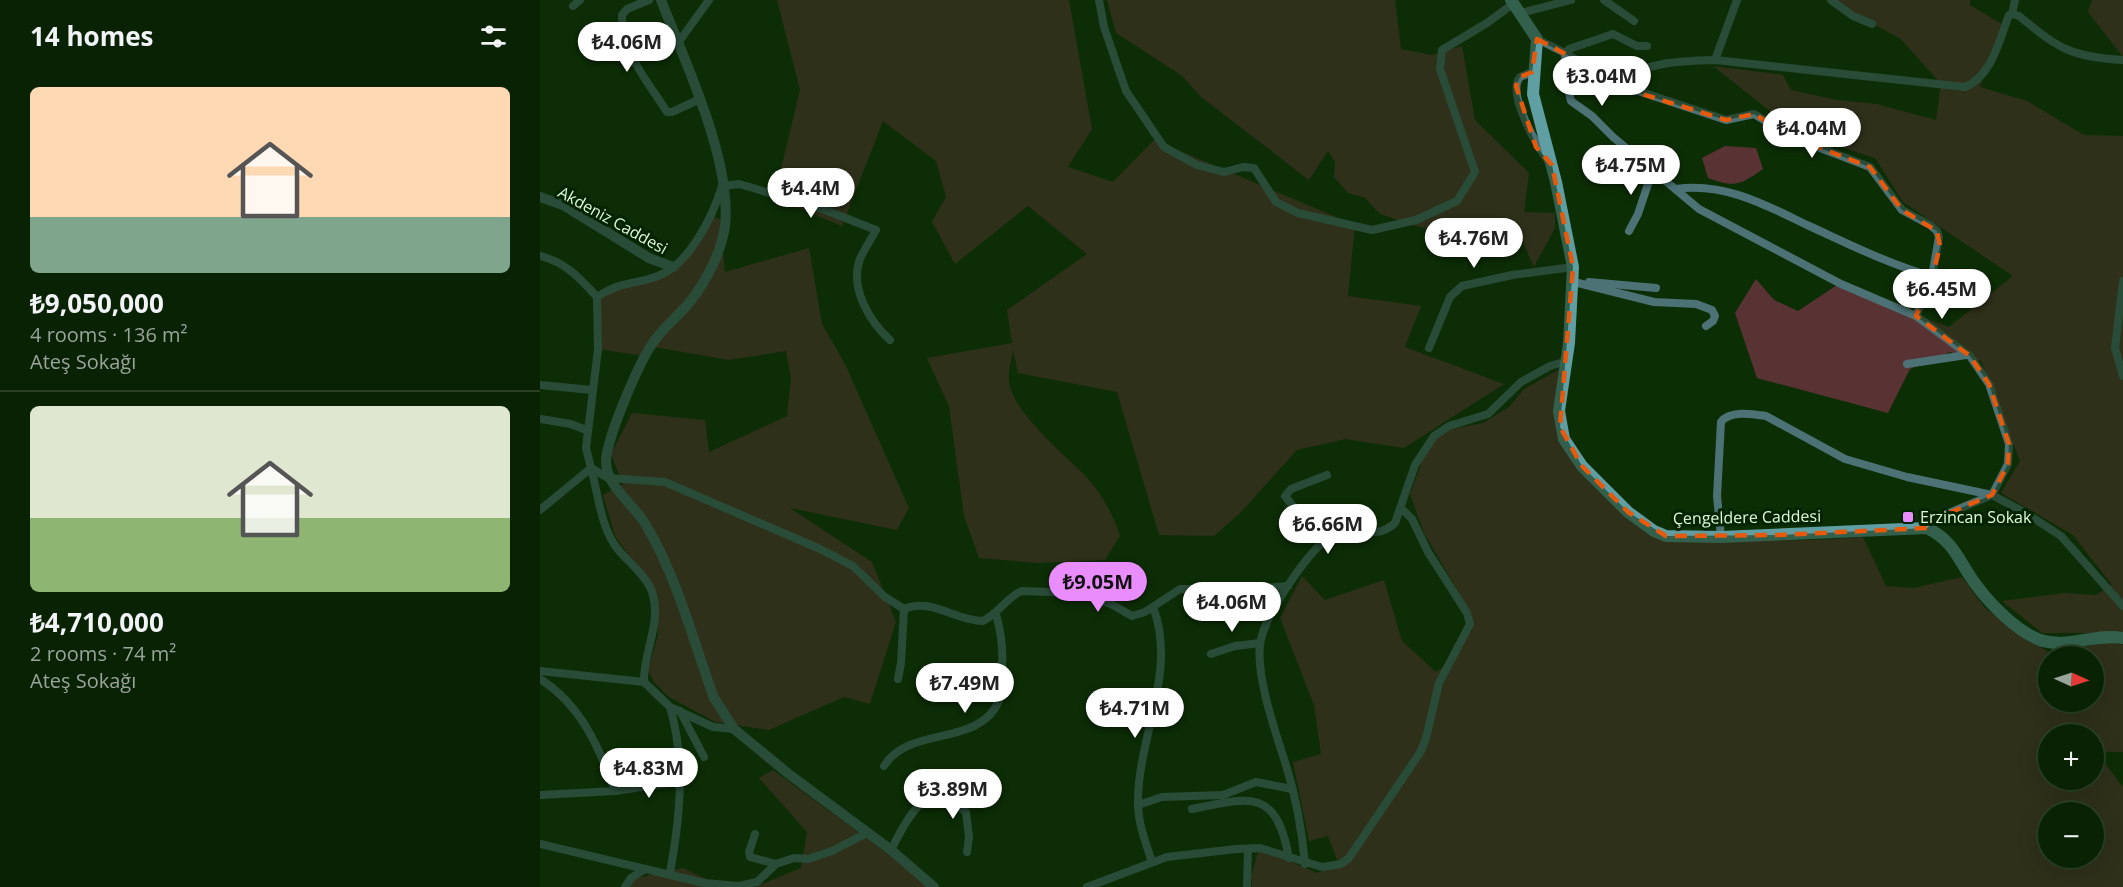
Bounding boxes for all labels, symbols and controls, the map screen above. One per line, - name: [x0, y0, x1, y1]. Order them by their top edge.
- text: 14 homes: [30, 18, 154, 54]
- icon: filters: [477, 20, 510, 53]
- pin: ₺4.06M: [578, 22, 676, 73]
- text: ₺4.06M: [592, 28, 662, 55]
- pin: ₺3.04M: [1553, 56, 1651, 107]
- text: ₺3.04M: [1567, 62, 1637, 89]
- pin: ₺4.04M: [1763, 108, 1861, 159]
- text: ₺4.04M: [1777, 114, 1847, 141]
- icon: home: [216, 126, 324, 234]
- pin: ₺4.75M: [1582, 145, 1680, 196]
- text: ₺4.75M: [1596, 151, 1666, 178]
- pin: ₺4.4M: [769, 168, 853, 219]
- text: ₺4.4M: [782, 174, 840, 201]
- street label: Akdeniz Caddesi: [554, 181, 672, 259]
- pin: ₺4.76M: [1425, 218, 1523, 269]
- text: ₺4.76M: [1439, 224, 1509, 251]
- pin: ₺6.45M: [1893, 269, 1991, 320]
- text: ₺6.45M: [1907, 275, 1977, 302]
- text: ₺9,050,000: [30, 285, 164, 321]
- text: 4 rooms · 136 m²: [30, 321, 188, 348]
- text: Ateş Sokağı: [30, 348, 136, 375]
- icon: home: [216, 445, 324, 553]
- pin: ₺6.66M: [1279, 504, 1377, 555]
- street label: Çengeldere Caddesi: [1673, 505, 1821, 529]
- place label: Erzincan Sokak: [1920, 506, 2032, 528]
- text: ₺6.66M: [1293, 510, 1363, 537]
- marker: Erzincan Sokak: [1901, 510, 1915, 524]
- pin: ₺9.05M: [1049, 562, 1147, 613]
- text: ₺9.05M: [1063, 568, 1133, 595]
- pin: ₺4.06M: [1183, 582, 1281, 633]
- text: ₺4.06M: [1197, 588, 1267, 615]
- text: ₺4,710,000: [30, 604, 164, 640]
- text: 2 rooms · 74 m²: [30, 640, 176, 667]
- north arrow: [2038, 646, 2104, 712]
- map controls: [2038, 646, 2104, 868]
- pin: ₺7.49M: [916, 663, 1014, 714]
- text: Ateş Sokağı: [30, 667, 136, 694]
- text: ₺7.49M: [930, 669, 1000, 696]
- pin: ₺4.71M: [1086, 688, 1184, 739]
- text: ₺4.71M: [1100, 694, 1170, 721]
- button: +: [2038, 724, 2104, 790]
- pin: ₺4.83M: [600, 748, 698, 799]
- text: ₺4.83M: [614, 754, 684, 781]
- pin: ₺3.89M: [904, 769, 1002, 820]
- text: ₺3.89M: [918, 775, 988, 802]
- button: −: [2038, 802, 2104, 868]

